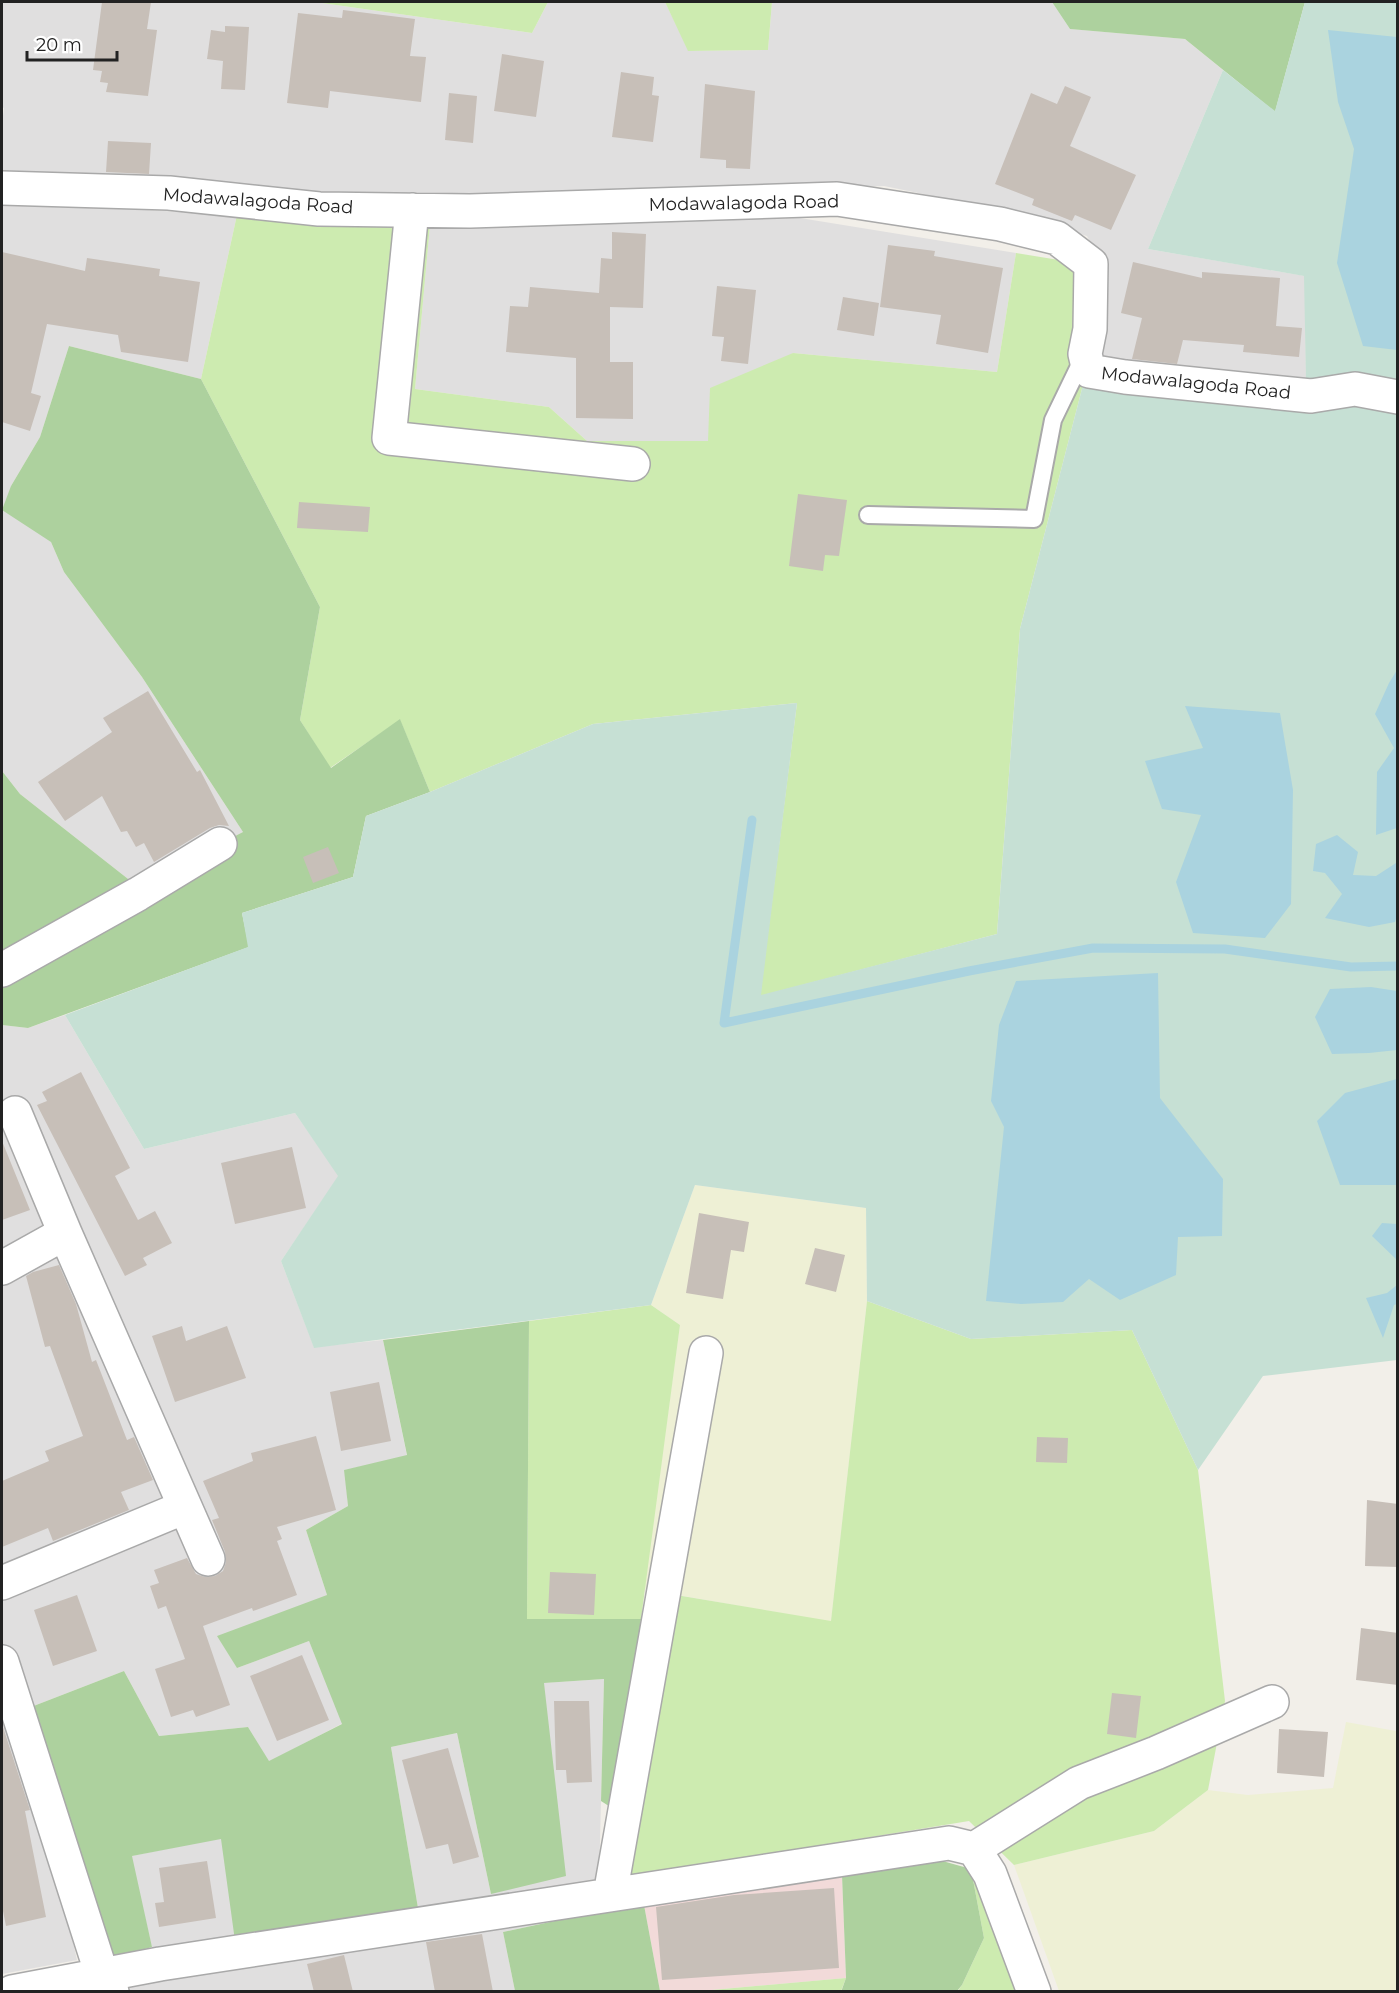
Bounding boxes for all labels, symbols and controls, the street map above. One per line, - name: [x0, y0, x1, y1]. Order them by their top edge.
- scale bar: [27, 24, 117, 62]
- text: 20 m: [36, 34, 82, 56]
- street label: Modawalagoda Road: [162, 183, 354, 219]
- street label: Modawalagoda Road: [648, 190, 840, 216]
- street label: Modawalagoda Road: [1100, 362, 1292, 404]

